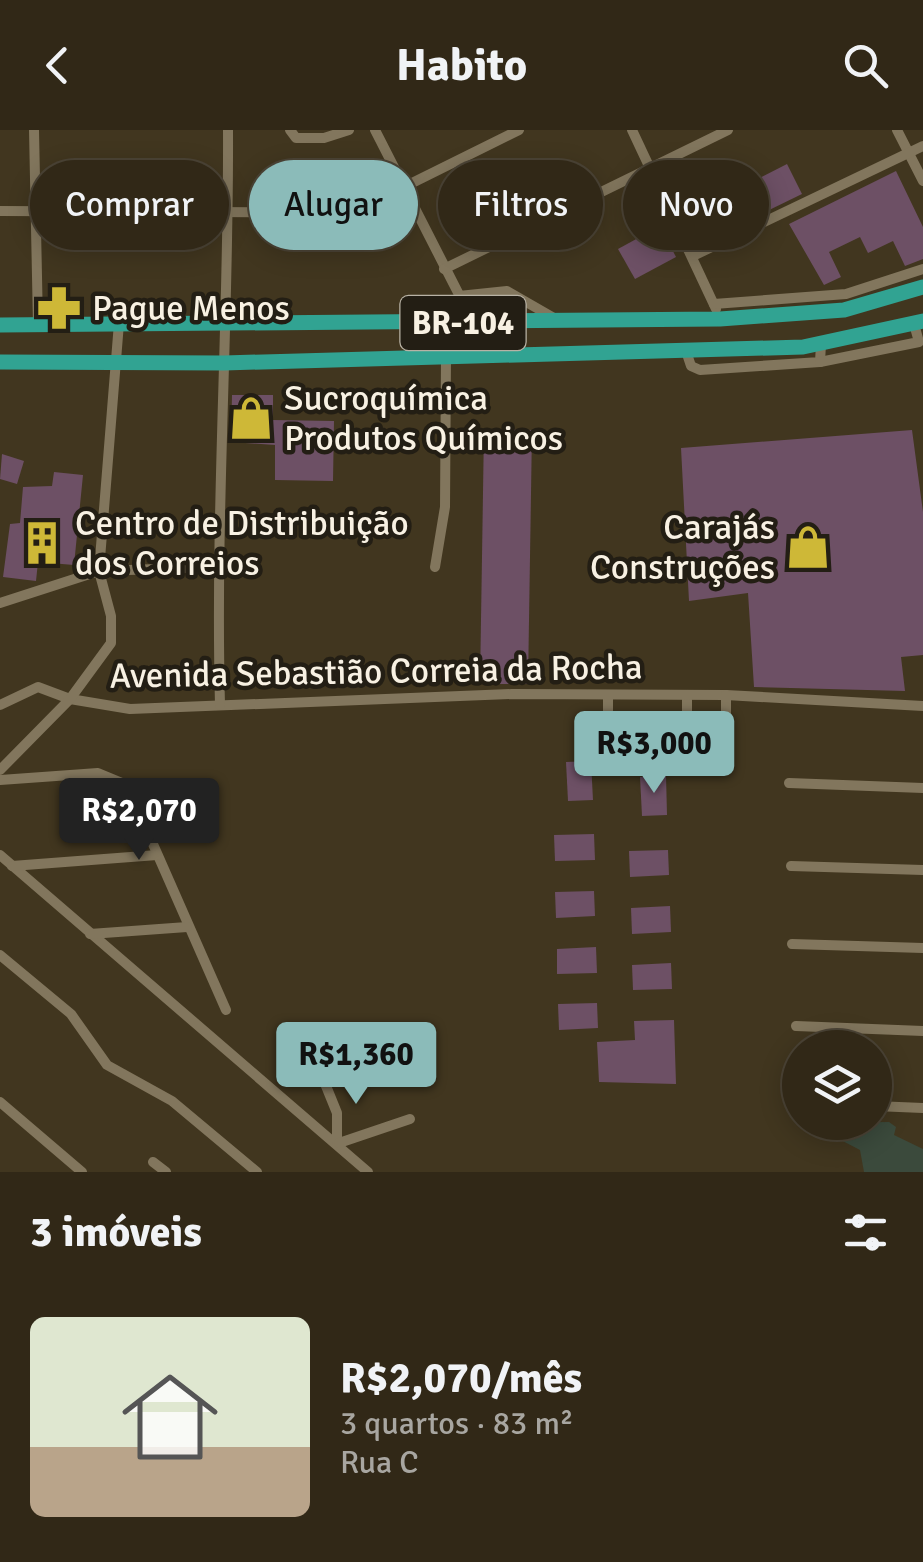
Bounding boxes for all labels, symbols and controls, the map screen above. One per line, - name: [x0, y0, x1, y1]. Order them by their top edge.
- icon: back: [30, 38, 85, 93]
- text: Habito: [396, 38, 527, 93]
- icon: search: [838, 38, 893, 93]
- chip: Comprar: [30, 160, 229, 250]
- chip: Alugar: [249, 160, 418, 250]
- chip: Filtros: [438, 160, 603, 250]
- chip: Novo: [623, 160, 769, 250]
- pharmacy icon: Pague Menos: [35, 284, 83, 332]
- place label: Pague Menos: [92, 287, 290, 330]
- road number: BR-104: [400, 296, 526, 350]
- place label: Sucroquímica Produtos Químicos: [284, 377, 563, 460]
- shop icon: Sucroquímica Produtos Químicos: [227, 394, 275, 442]
- place label: Centro de Distribuição dos Correios: [75, 502, 409, 585]
- place label: Carajás Construções: [590, 506, 775, 589]
- building icon: Centro de Distribuição dos Correios: [18, 519, 66, 567]
- shop icon: Carajás Construções: [784, 523, 832, 571]
- street label: Avenida Sebastião Correia da Rocha: [109, 645, 643, 698]
- pin: R$3,000: [562, 711, 746, 796]
- text: R$3,000: [596, 724, 712, 763]
- pin: R$2,070: [47, 778, 231, 863]
- text: R$2,070: [81, 791, 197, 830]
- pin: R$1,360: [264, 1022, 448, 1107]
- map controls: [782, 1030, 892, 1140]
- button: layers: [782, 1030, 892, 1140]
- text: R$1,360: [298, 1035, 414, 1074]
- icon: filters: [838, 1205, 893, 1260]
- text: 3 imóveis: [30, 1207, 202, 1258]
- text: R$2,070/mês: [340, 1353, 582, 1404]
- icon: home: [110, 1357, 230, 1477]
- text: 3 quartos · 83 m²: [340, 1404, 573, 1443]
- text: Rua C: [340, 1443, 419, 1482]

